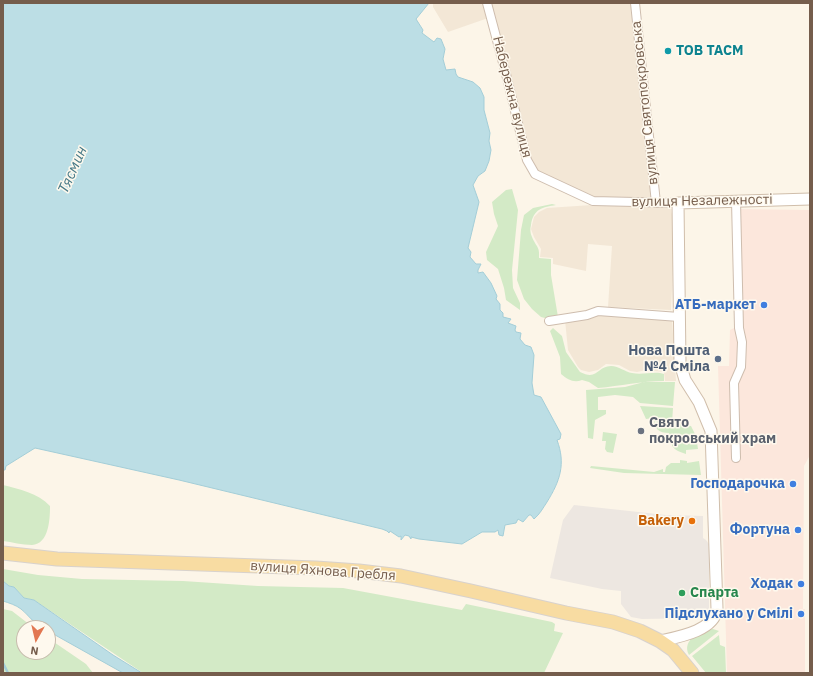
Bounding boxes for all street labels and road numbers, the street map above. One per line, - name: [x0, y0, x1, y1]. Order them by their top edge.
- street label: вулиця Святопокровська: [628, 20, 662, 186]
- street label: Набережна вулиця: [489, 34, 535, 160]
- street label: вулиця Незалежності: [631, 191, 773, 211]
- street label: вулиця Яхнова Гребля: [250, 558, 396, 584]

